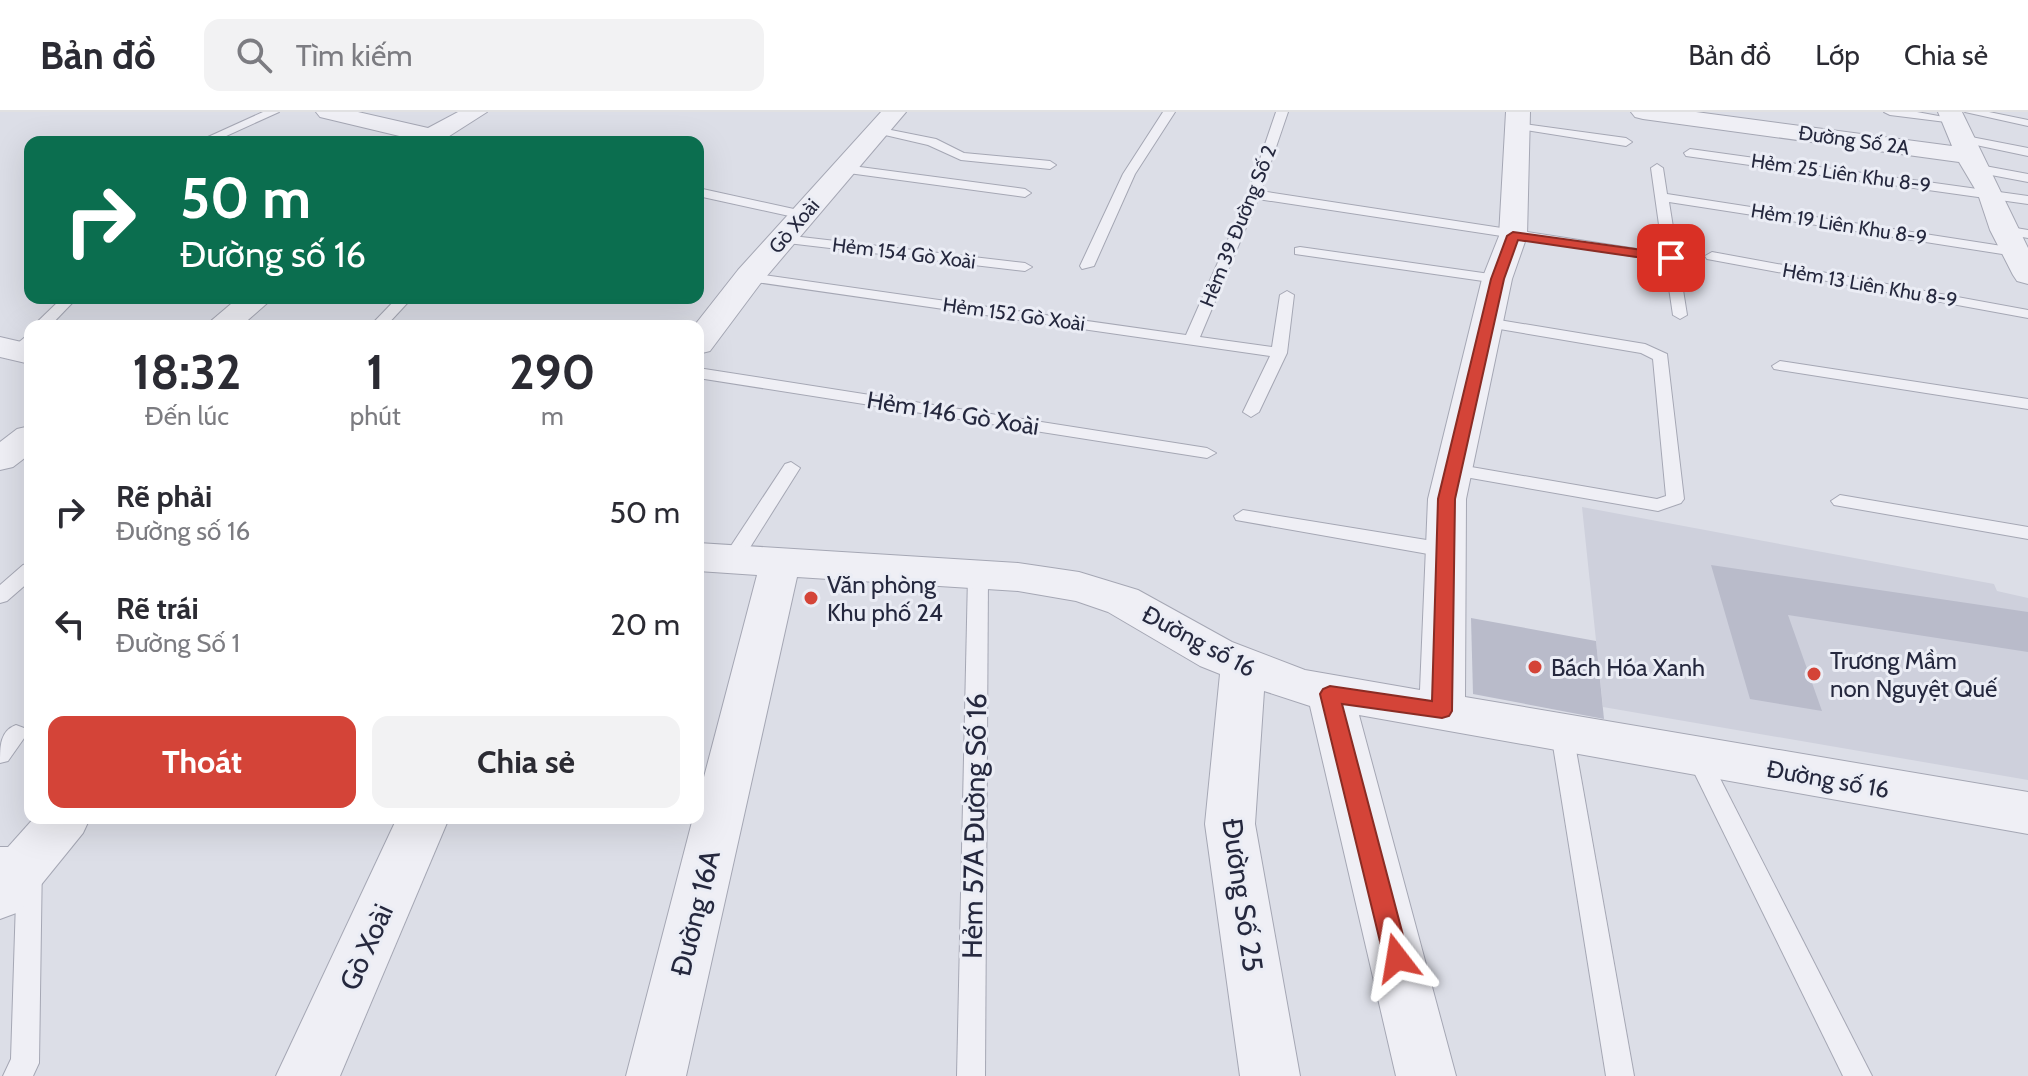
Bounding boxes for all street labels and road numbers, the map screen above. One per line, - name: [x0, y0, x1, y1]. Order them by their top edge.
- street label: Đường Số 2A: [1797, 120, 1912, 160]
- street label: Hẻm 39 Đường Số 2: [1195, 142, 1281, 310]
- street label: Hẻm 25 Liên Khu 8-9: [1750, 149, 1932, 197]
- street label: Gò Xoài: [764, 194, 824, 258]
- street label: Hẻm 19 Liên Khu 8-9: [1749, 198, 1929, 250]
- street label: Hẻm 154 Gò Xoài: [831, 232, 977, 274]
- street label: Hẻm 13 Liên Khu 8-9: [1781, 258, 1959, 312]
- street label: Hẻm 152 Gò Xoài: [941, 292, 1087, 336]
- street label: Hẻm 146 Gò Xoài: [865, 385, 1041, 441]
- street label: Đường số 16: [1137, 599, 1261, 683]
- street label: Hẻm 57A Đường Số 16: [955, 693, 993, 959]
- street label: Đường số 16: [1764, 754, 1892, 804]
- street label: Đường Số 25: [1215, 816, 1271, 974]
- street label: Đường 16A: [663, 846, 727, 980]
- street label: Gò Xoài: [332, 899, 400, 995]

